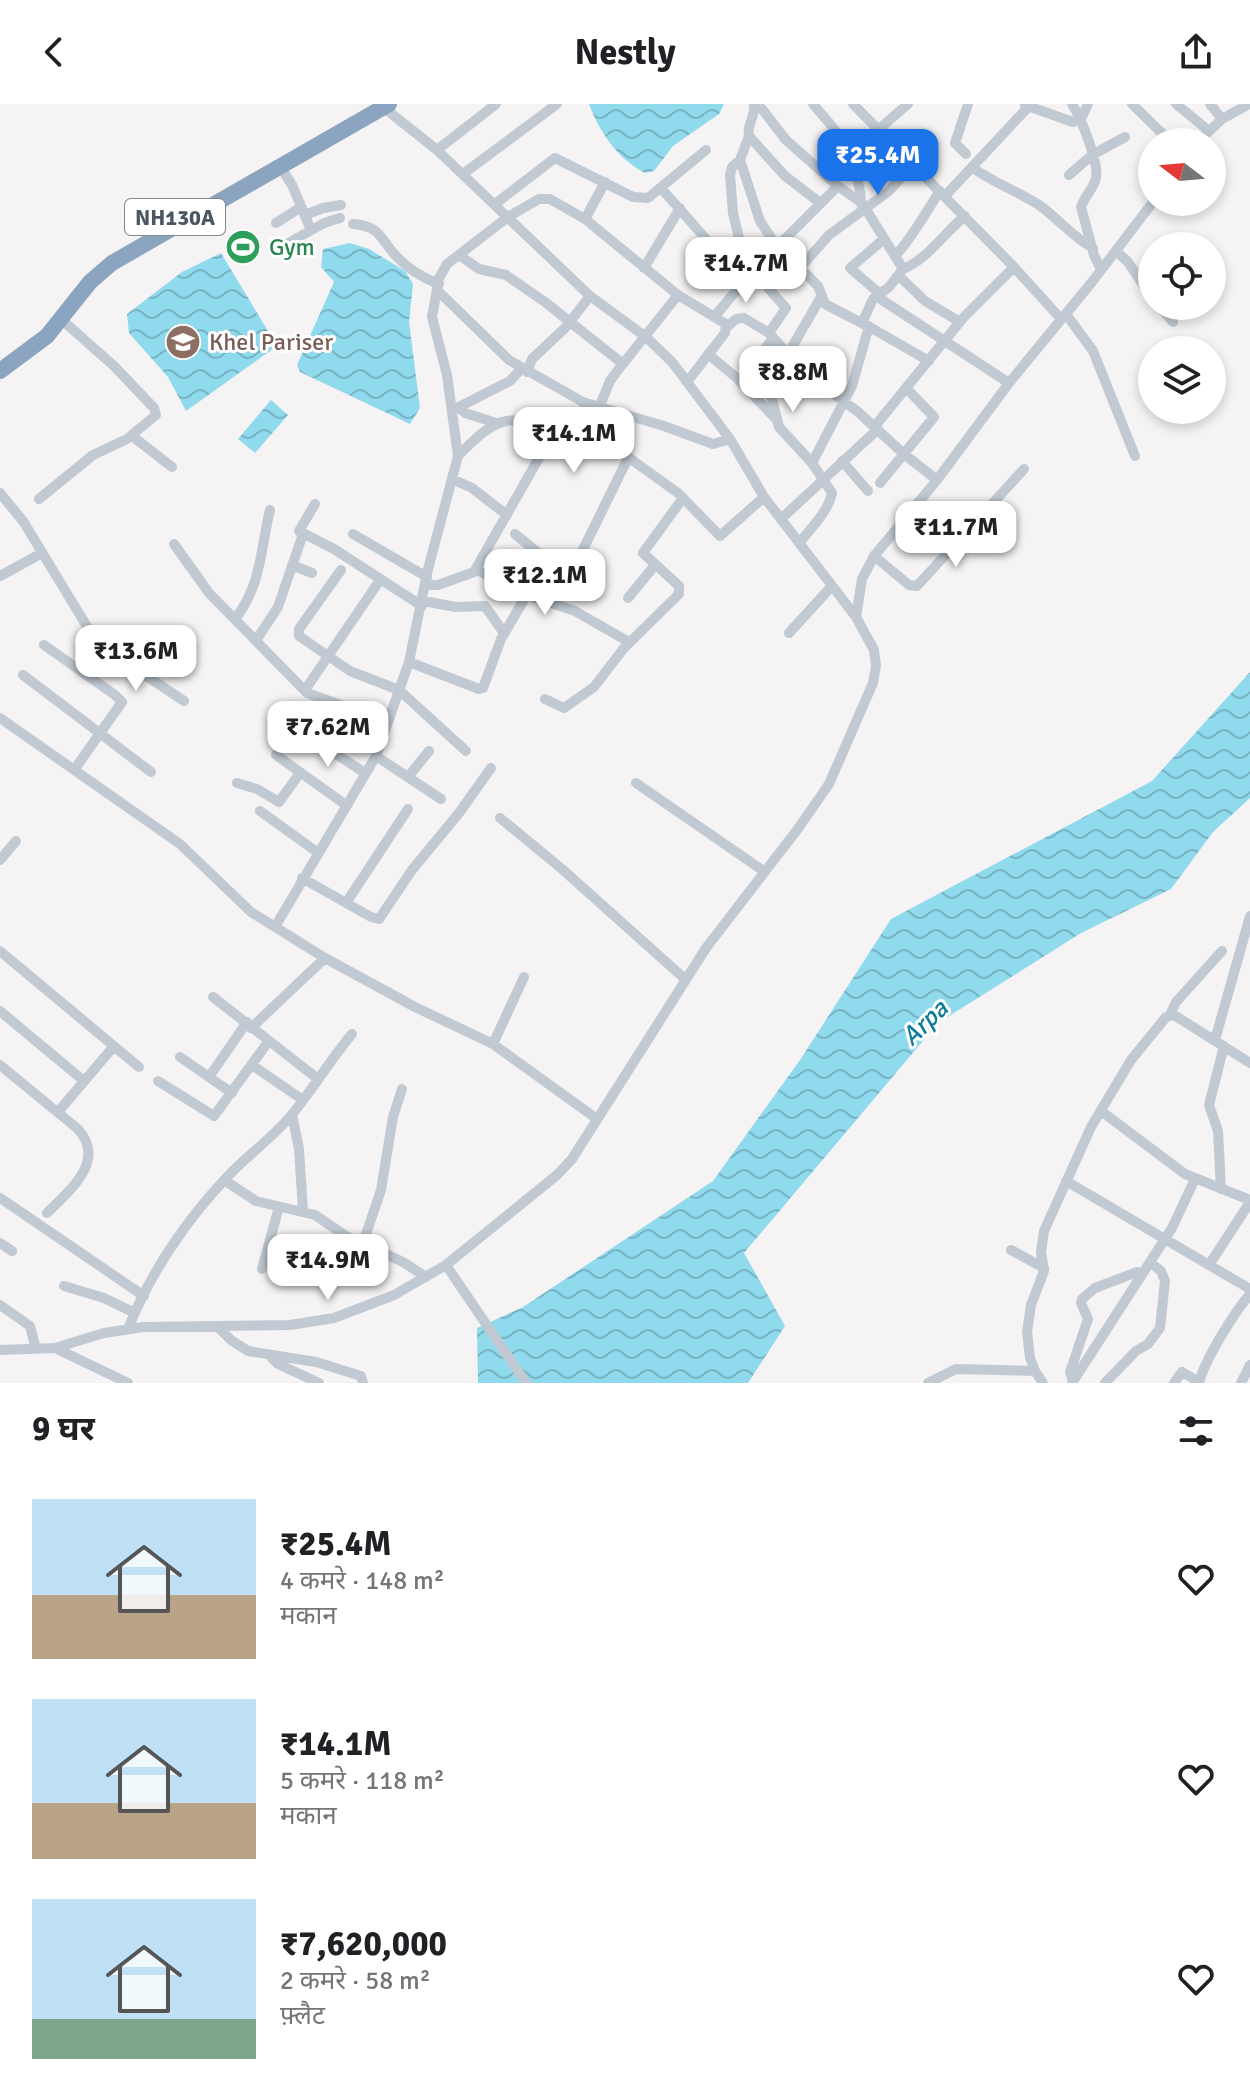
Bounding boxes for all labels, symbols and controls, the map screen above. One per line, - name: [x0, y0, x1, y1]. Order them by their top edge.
- icon: back: [32, 30, 76, 74]
- text: Nestly: [574, 30, 676, 75]
- icon: share: [1174, 30, 1218, 74]
- north arrow: [1138, 128, 1226, 216]
- map controls: [1138, 128, 1226, 424]
- pin: ₹25.4M: [813, 129, 943, 197]
- text: ₹25.4M: [835, 139, 921, 171]
- road number: NH130A: [125, 199, 225, 235]
- sports icon: Gym: [224, 228, 262, 266]
- place label: Gym: [269, 232, 315, 262]
- button: locate: [1138, 232, 1226, 320]
- pin: ₹14.7M: [681, 237, 811, 305]
- text: ₹14.7M: [703, 247, 789, 279]
- school or university icon: Khel Pariser: [164, 323, 202, 361]
- place label: Khel Pariser: [209, 327, 333, 357]
- button: layers: [1138, 336, 1226, 424]
- pin: ₹8.8M: [737, 346, 849, 414]
- text: ₹8.8M: [757, 356, 829, 388]
- pin: ₹14.1M: [509, 407, 639, 475]
- text: ₹14.1M: [531, 417, 617, 449]
- pin: ₹11.7M: [891, 501, 1021, 569]
- text: ₹11.7M: [913, 511, 999, 543]
- pin: ₹12.1M: [480, 549, 610, 617]
- text: ₹12.1M: [502, 559, 588, 591]
- pin: ₹13.6M: [71, 625, 201, 693]
- text: ₹13.6M: [93, 635, 179, 667]
- pin: ₹7.62M: [263, 701, 393, 769]
- text: ₹7.62M: [285, 711, 371, 743]
- water label: Arpa: [895, 993, 956, 1053]
- pin: ₹14.9M: [263, 1234, 393, 1302]
- text: ₹14.9M: [285, 1244, 371, 1276]
- text: 9 घर: [32, 1408, 95, 1450]
- icon: filters: [1174, 1409, 1218, 1453]
- text: ₹25.4M: [280, 1523, 392, 1565]
- icon: home: [96, 1531, 192, 1627]
- icon: heart: [1174, 1557, 1218, 1601]
- text: 4 कमरे · 148 m²: [280, 1565, 445, 1597]
- text: मकान: [280, 1600, 337, 1632]
- text: ₹14.1M: [280, 1723, 392, 1765]
- icon: home: [96, 1731, 192, 1827]
- icon: heart: [1174, 1757, 1218, 1801]
- text: 5 कमरे · 118 m²: [280, 1765, 445, 1797]
- text: मकान: [280, 1800, 337, 1832]
- text: ₹7,620,000: [280, 1923, 447, 1965]
- icon: home: [96, 1931, 192, 2027]
- icon: heart: [1174, 1957, 1218, 2001]
- text: 2 कमरे · 58 m²: [280, 1965, 431, 1997]
- text: फ़्लैट: [280, 2000, 325, 2032]

